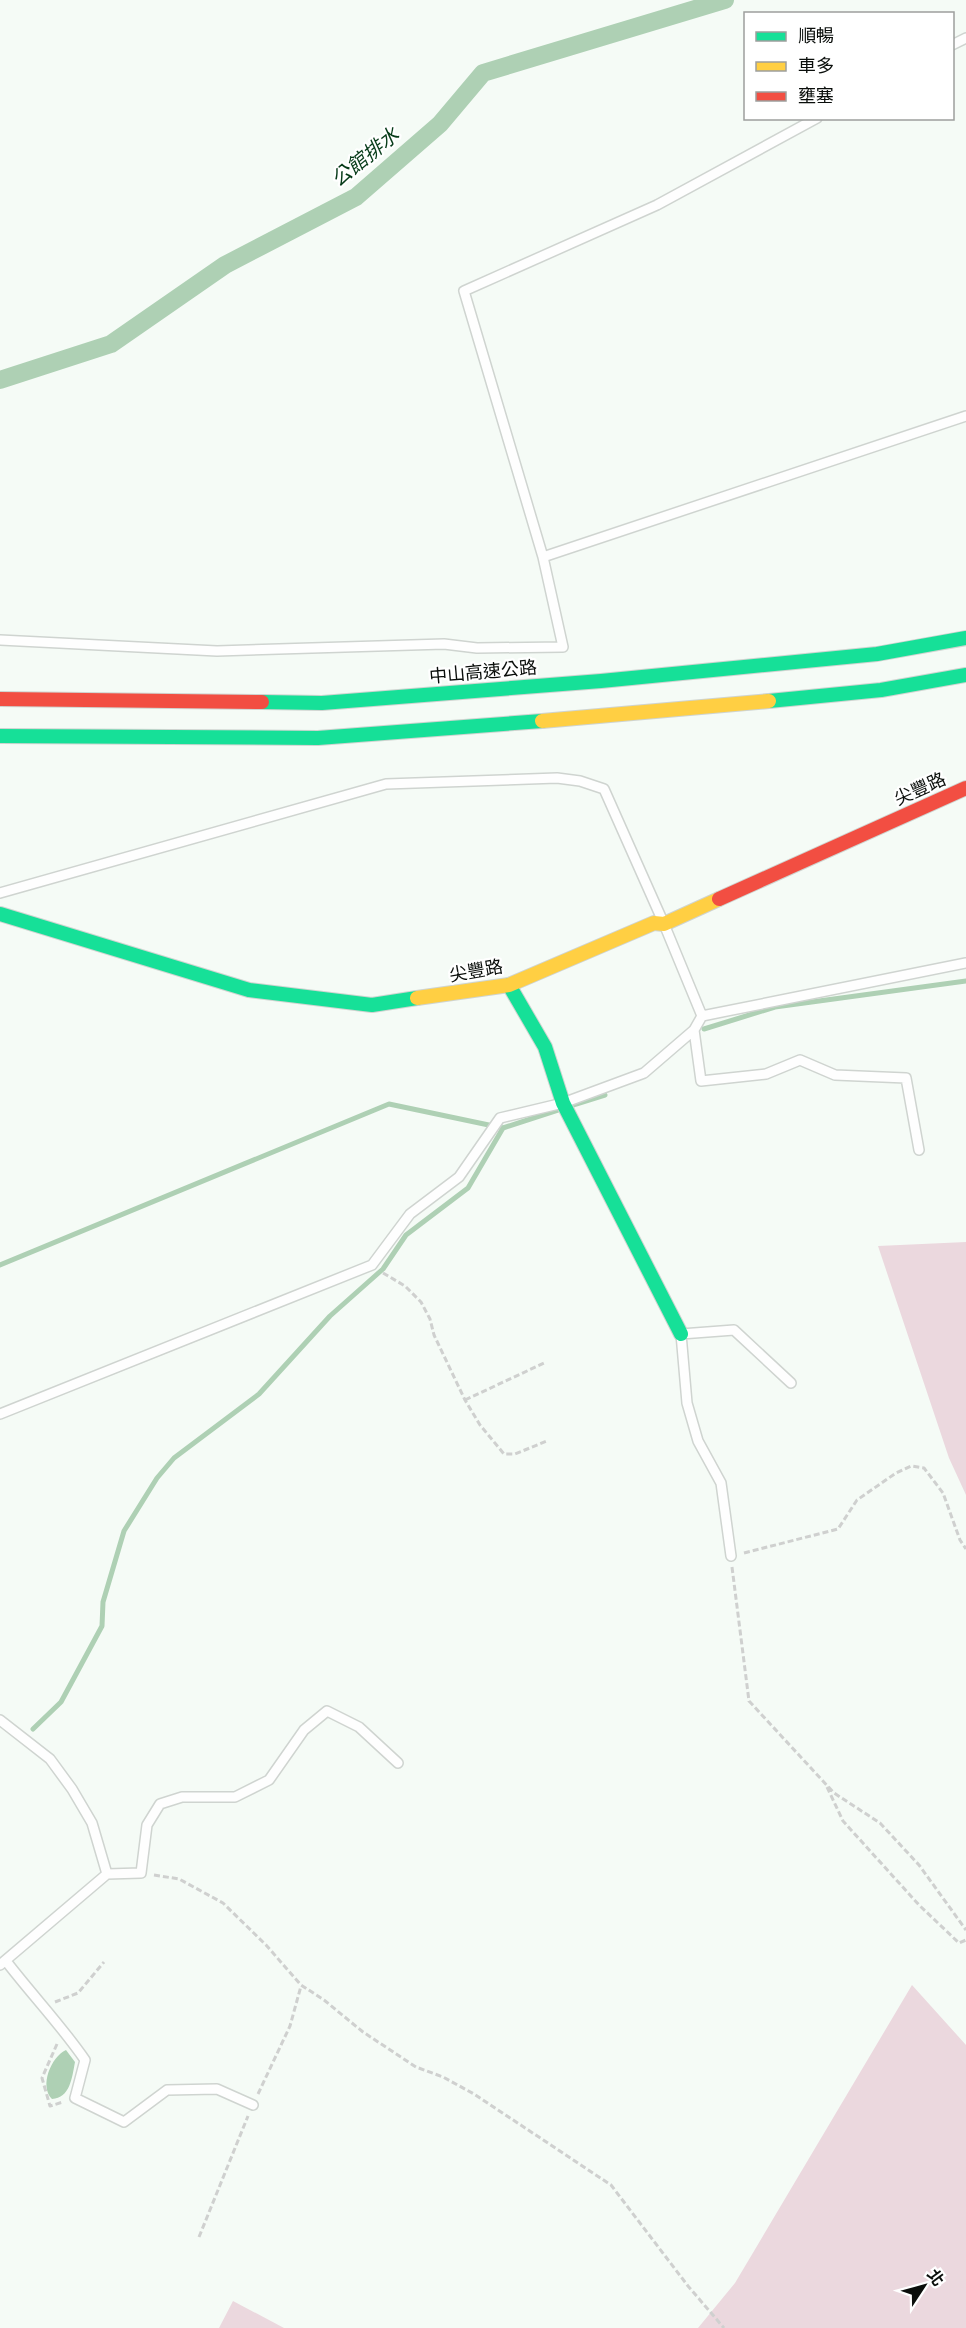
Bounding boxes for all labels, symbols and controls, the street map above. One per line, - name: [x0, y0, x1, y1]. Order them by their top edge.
- legend: [744, 12, 954, 120]
- text: 順暢: [798, 25, 834, 46]
- text: 車多: [798, 55, 834, 76]
- text: 壅塞: [798, 85, 834, 106]
- water label: 公館排水: [326, 122, 404, 191]
- street label: 中山高速公路: [428, 656, 538, 687]
- street label: 尖豐路: [891, 768, 949, 809]
- street label: 尖豐路: [448, 955, 504, 986]
- north arrow: [894, 2256, 954, 2316]
- text: 北: [923, 2265, 948, 2290]

